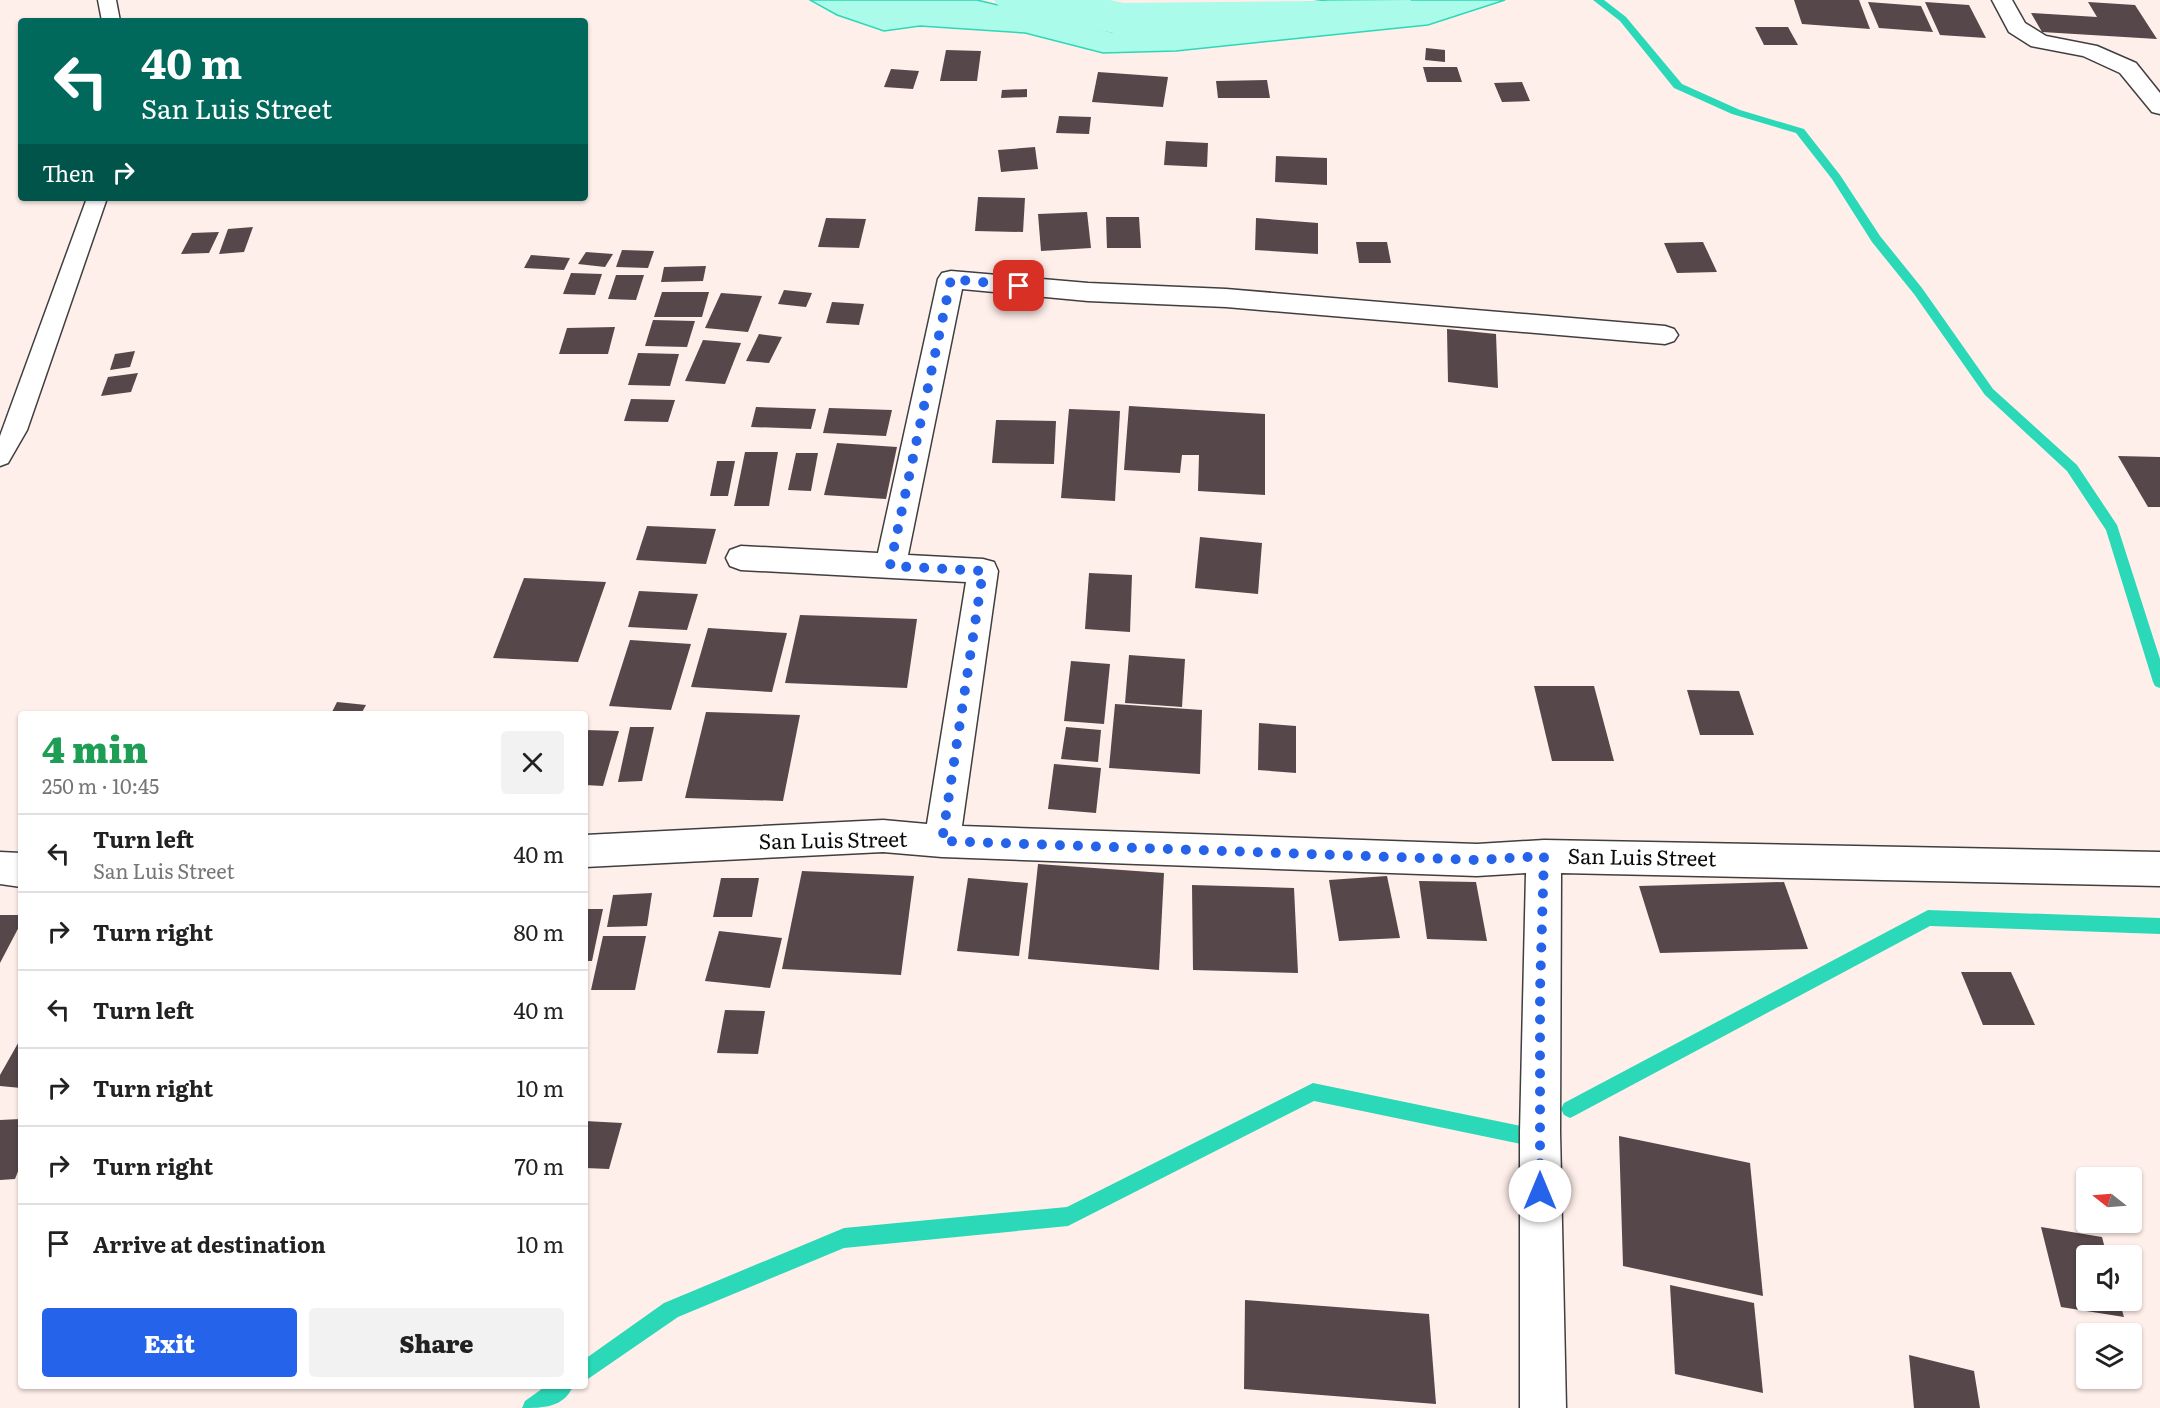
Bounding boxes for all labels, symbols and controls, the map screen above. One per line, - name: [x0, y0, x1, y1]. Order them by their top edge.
- text: 40 m: [141, 30, 242, 92]
- icon: left: [42, 42, 120, 120]
- text: San Luis Street: [141, 87, 332, 127]
- text: Then: [42, 156, 95, 189]
- icon: right: [107, 156, 140, 189]
- pin: [993, 260, 1044, 311]
- icon: arrive: [1002, 269, 1035, 302]
- text: 4 min: [42, 721, 148, 774]
- button: close: [501, 731, 564, 794]
- text: 250 m · 10:45: [42, 770, 159, 800]
- text: Turn left: [93, 822, 194, 855]
- street label: San Luis Street: [758, 822, 908, 855]
- icon: left: [42, 837, 75, 870]
- text: 40 m: [513, 837, 564, 870]
- street label: San Luis Street: [1567, 839, 1717, 872]
- text: San Luis Street: [93, 855, 235, 885]
- icon: right: [42, 915, 75, 948]
- text: Turn right: [93, 915, 213, 948]
- text: 80 m: [513, 915, 564, 948]
- icon: left: [42, 993, 75, 1026]
- text: Turn left: [93, 993, 194, 1026]
- text: 40 m: [513, 993, 564, 1026]
- icon: right: [42, 1071, 75, 1104]
- text: Turn right: [93, 1071, 213, 1104]
- text: 10 m: [517, 1071, 564, 1104]
- icon: right: [42, 1149, 75, 1182]
- text: Turn right: [93, 1149, 213, 1182]
- text: 70 m: [514, 1149, 564, 1182]
- position arrow: [1508, 1159, 1572, 1223]
- north arrow: [2076, 1167, 2142, 1233]
- map controls: [2076, 1167, 2142, 1389]
- icon: arrive: [42, 1227, 75, 1260]
- text: Arrive at destination: [93, 1227, 326, 1260]
- text: 10 m: [517, 1227, 564, 1260]
- button: sound: [2076, 1245, 2142, 1311]
- button: Exit: [42, 1308, 297, 1377]
- button: Share: [309, 1308, 564, 1377]
- button: layers: [2076, 1323, 2142, 1389]

